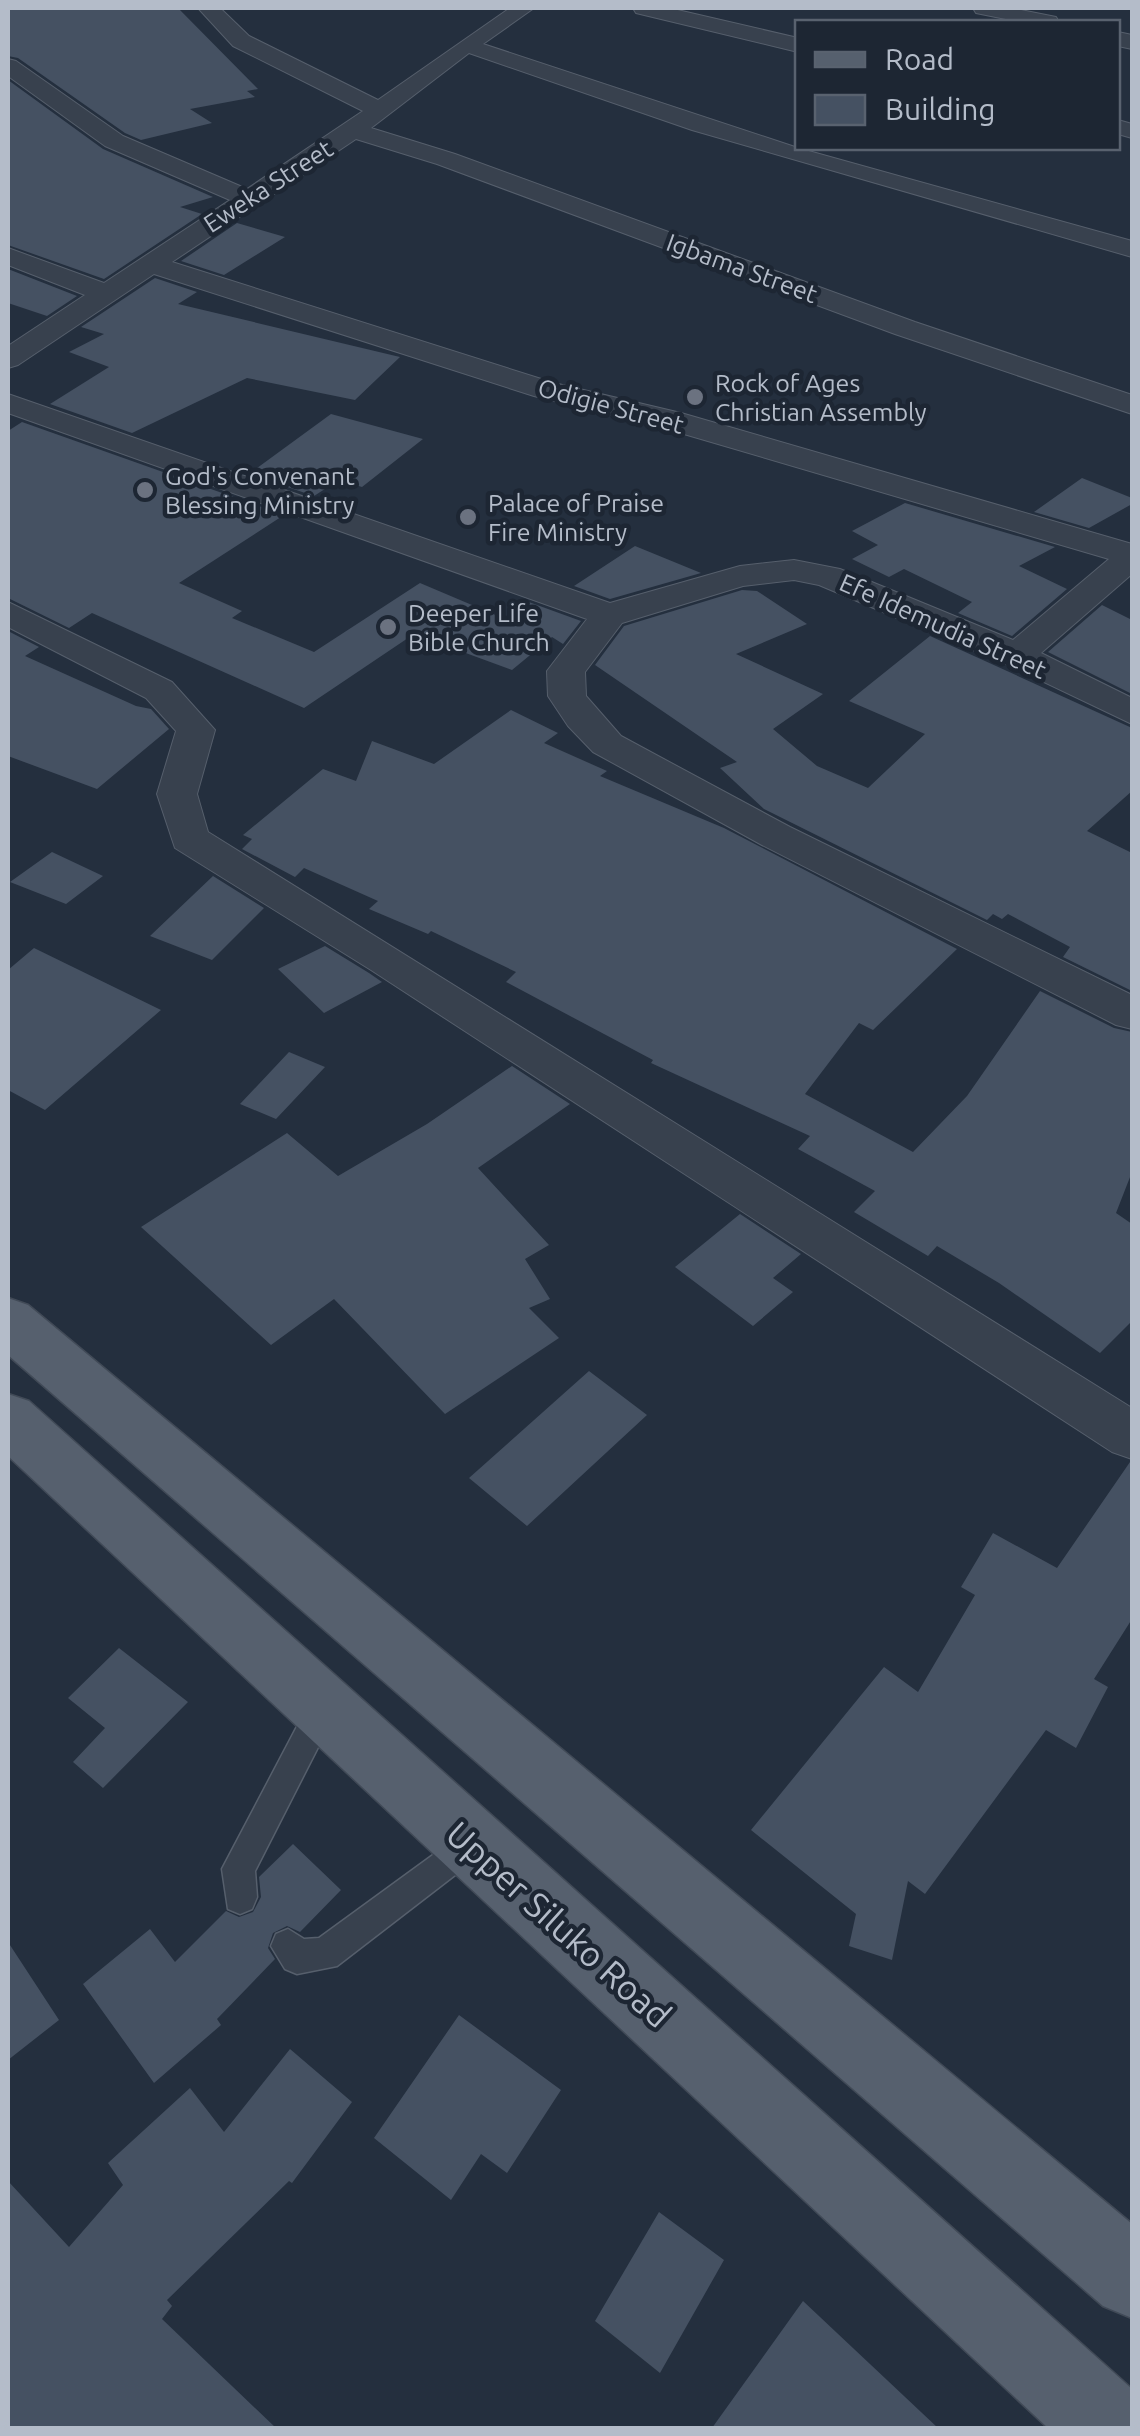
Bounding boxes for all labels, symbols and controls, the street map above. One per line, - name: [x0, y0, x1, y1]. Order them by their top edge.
- legend: [795, 20, 1120, 150]
- text: Road: [885, 42, 954, 76]
- text: Building: [885, 92, 996, 126]
- street label: Eweka Street: [198, 134, 338, 238]
- street label: Igbama Street: [663, 228, 821, 308]
- place label: Rock of Ages Christian Assembly: [715, 369, 927, 426]
- street label: Odigie Street: [535, 373, 687, 439]
- marker: Rock of Ages Christian Assembly: [684, 386, 706, 408]
- place label: God's Convenant Blessing Ministry: [165, 462, 355, 519]
- marker: God's Convenant Blessing Ministry: [134, 479, 156, 501]
- place label: Palace of Praise Fire Ministry: [488, 489, 664, 546]
- marker: Palace of Praise Fire Ministry: [457, 506, 479, 528]
- street label: Efe Idemudia Street: [836, 568, 1051, 684]
- place label: Deeper Life Bible Church: [408, 599, 550, 656]
- marker: Deeper Life Bible Church: [377, 616, 399, 638]
- street label: Upper Siluko Road: [439, 1813, 679, 2035]

